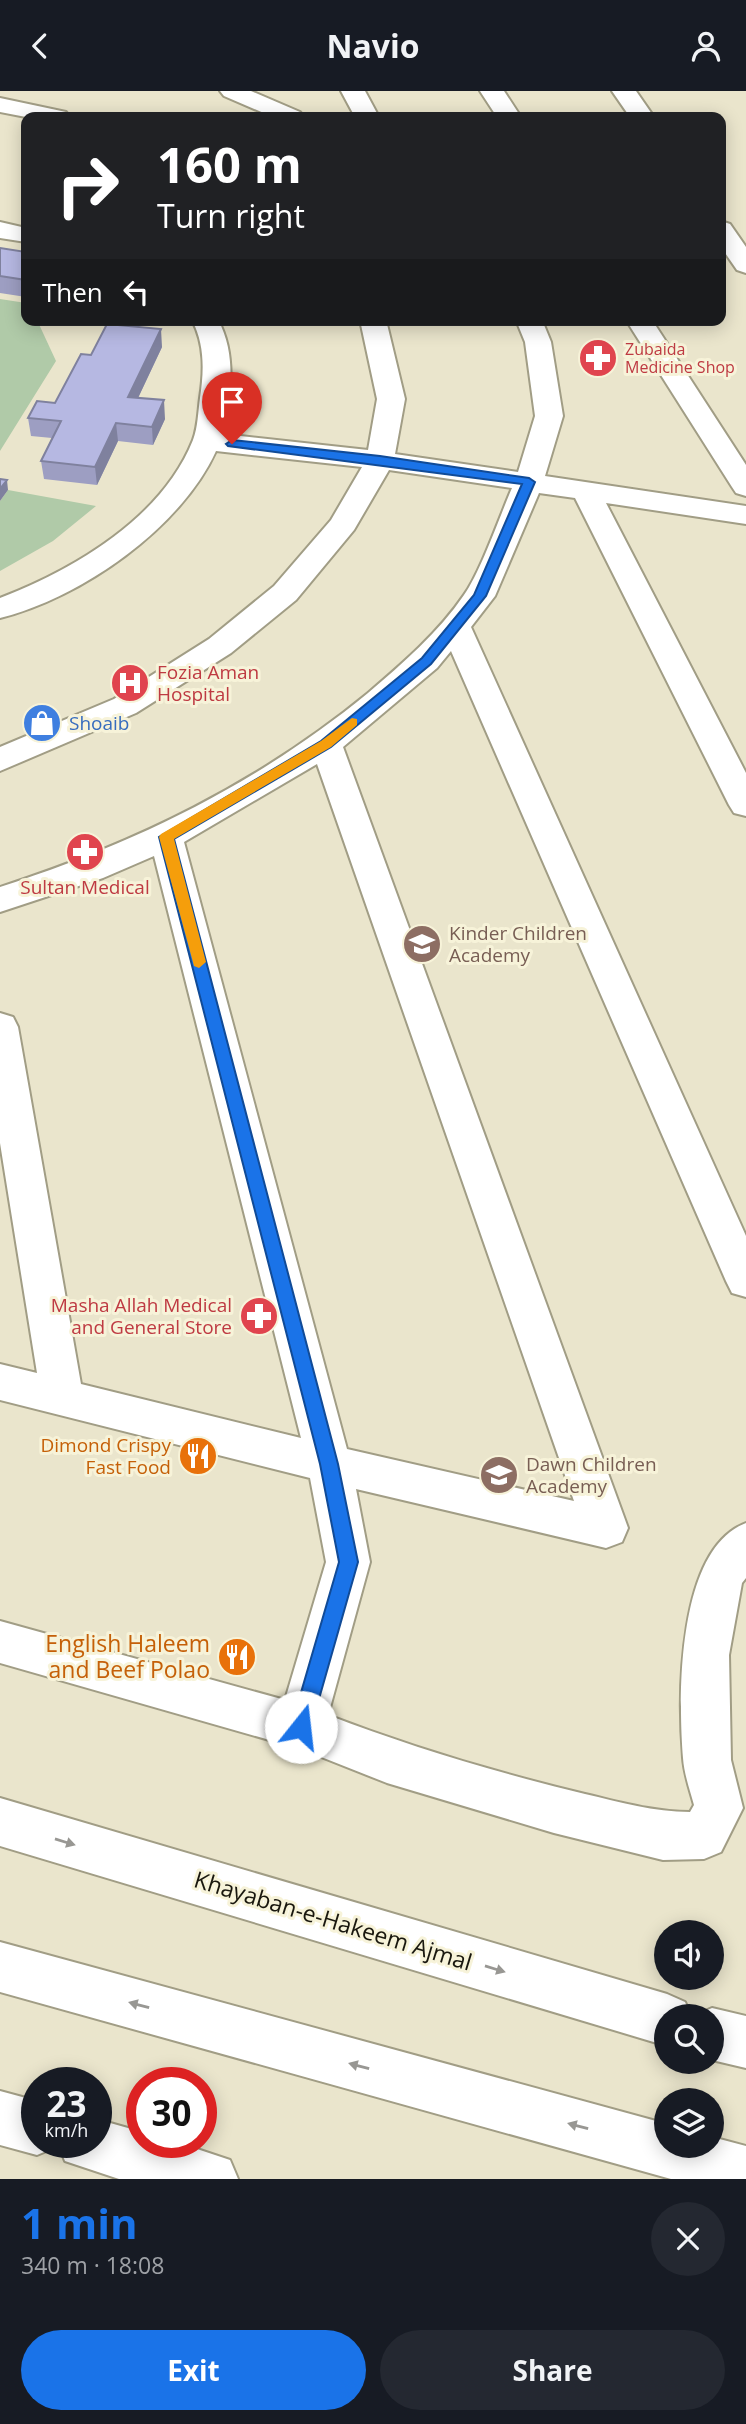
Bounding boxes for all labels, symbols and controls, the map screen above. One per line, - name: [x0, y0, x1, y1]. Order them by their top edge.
- text: Navio: [326, 24, 420, 67]
- icon: back: [21, 27, 59, 65]
- icon: person: [687, 27, 725, 65]
- text: 160 m: [157, 131, 302, 197]
- icon: right: [42, 140, 133, 231]
- text: Turn right: [157, 194, 305, 237]
- icon: left: [117, 273, 155, 311]
- text: Then: [42, 274, 103, 310]
- pharmacy icon: Zubaida Medicine Shop: [577, 337, 619, 379]
- place label: Zubaida Medicine Shop: [625, 338, 735, 378]
- pin: [202, 372, 262, 444]
- icon: arrive: [213, 383, 251, 421]
- place label: Fozia Aman Hospital: [157, 659, 259, 707]
- hospital icon: Fozia Aman Hospital: [109, 662, 151, 704]
- shop icon: Shoaib: [21, 702, 63, 744]
- place label: Shoaib: [69, 710, 129, 736]
- pharmacy icon: Sultan Medical: [64, 831, 106, 873]
- place label: Sultan Medical: [20, 874, 150, 900]
- place label: Kinder Children Academy: [449, 920, 587, 968]
- school or university icon: Kinder Children Academy: [401, 923, 443, 965]
- place label: Masha Allah Medical and General Store: [51, 1292, 232, 1340]
- pharmacy icon: Masha Allah Medical and General Store: [238, 1295, 280, 1337]
- place label: Dimond Crispy Fast Food: [40, 1432, 171, 1480]
- restaurant icon: Dimond Crispy Fast Food: [177, 1435, 219, 1477]
- place label: Dawn Children Academy: [526, 1451, 657, 1499]
- school or university icon: Dawn Children Academy: [478, 1454, 520, 1496]
- place label: English Haleem and Beef Polao: [45, 1627, 210, 1685]
- restaurant icon: English Haleem and Beef Polao: [216, 1636, 258, 1678]
- position arrow: [264, 1690, 338, 1764]
- one-way arrow: [55, 1837, 76, 1847]
- street label: Khayaban-e-Hakeem Ajmal: [190, 1862, 476, 1978]
- map controls: [654, 1920, 724, 2158]
- button: sound: [654, 1920, 724, 1990]
- one-way arrow: [485, 1965, 506, 1975]
- one-way arrow: [129, 2000, 150, 2010]
- button: search: [654, 2004, 724, 2074]
- one-way arrow: [348, 2060, 370, 2071]
- speed limit sign: 30: [126, 2067, 217, 2158]
- text: 23: [46, 2080, 87, 2127]
- button: layers: [654, 2088, 724, 2158]
- text: km/h: [45, 2118, 88, 2142]
- one-way arrow: [567, 2120, 589, 2131]
- text: 1 min: [21, 2194, 138, 2251]
- button: close: [651, 2202, 725, 2276]
- text: 340 m · 18:08: [21, 2249, 164, 2281]
- button: Exit: [21, 2330, 366, 2410]
- button: Share: [380, 2330, 725, 2410]

